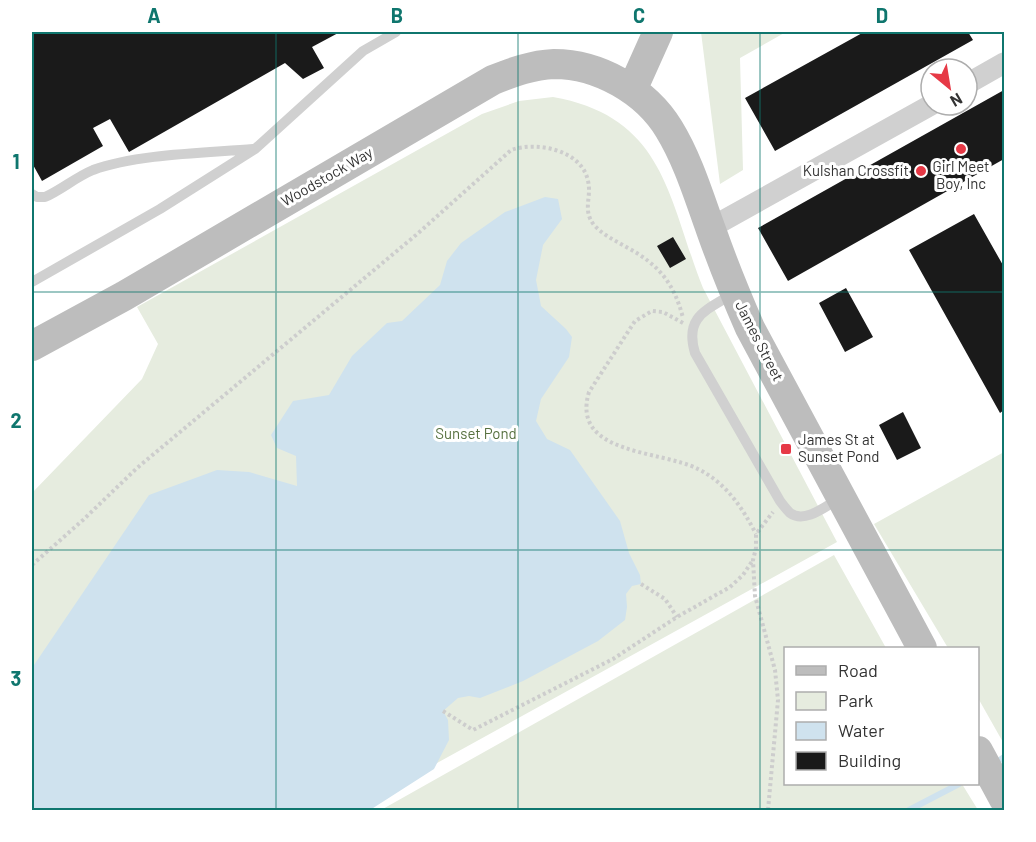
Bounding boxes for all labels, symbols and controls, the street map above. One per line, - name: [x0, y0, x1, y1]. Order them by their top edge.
- text: A: [147, 3, 161, 27]
- text: B: [391, 3, 403, 27]
- text: C: [633, 3, 645, 27]
- text: D: [876, 3, 888, 27]
- north arrow: [919, 57, 979, 117]
- text: N: [947, 90, 966, 111]
- marker: Girl Meet Boy, Inc: [954, 142, 968, 156]
- street label: Woodstock Way: [277, 143, 376, 210]
- text: 1: [12, 149, 20, 173]
- place label: Girl Meet Boy, Inc: [932, 157, 990, 192]
- place label: Kulshan Crossfit: [803, 161, 909, 179]
- marker: Kulshan Crossfit: [914, 164, 928, 178]
- street label: James Street: [732, 297, 788, 384]
- text: 2: [10, 408, 22, 432]
- park label: Sunset Pond: [435, 424, 517, 442]
- place label: James St at Sunset Pond: [798, 430, 879, 465]
- marker: James St at Sunset Pond: [779, 442, 793, 456]
- legend: [784, 647, 979, 785]
- text: Road: [838, 659, 878, 681]
- text: 3: [11, 666, 21, 690]
- text: Park: [838, 689, 873, 711]
- text: Water: [838, 719, 885, 741]
- text: Building: [838, 749, 901, 771]

